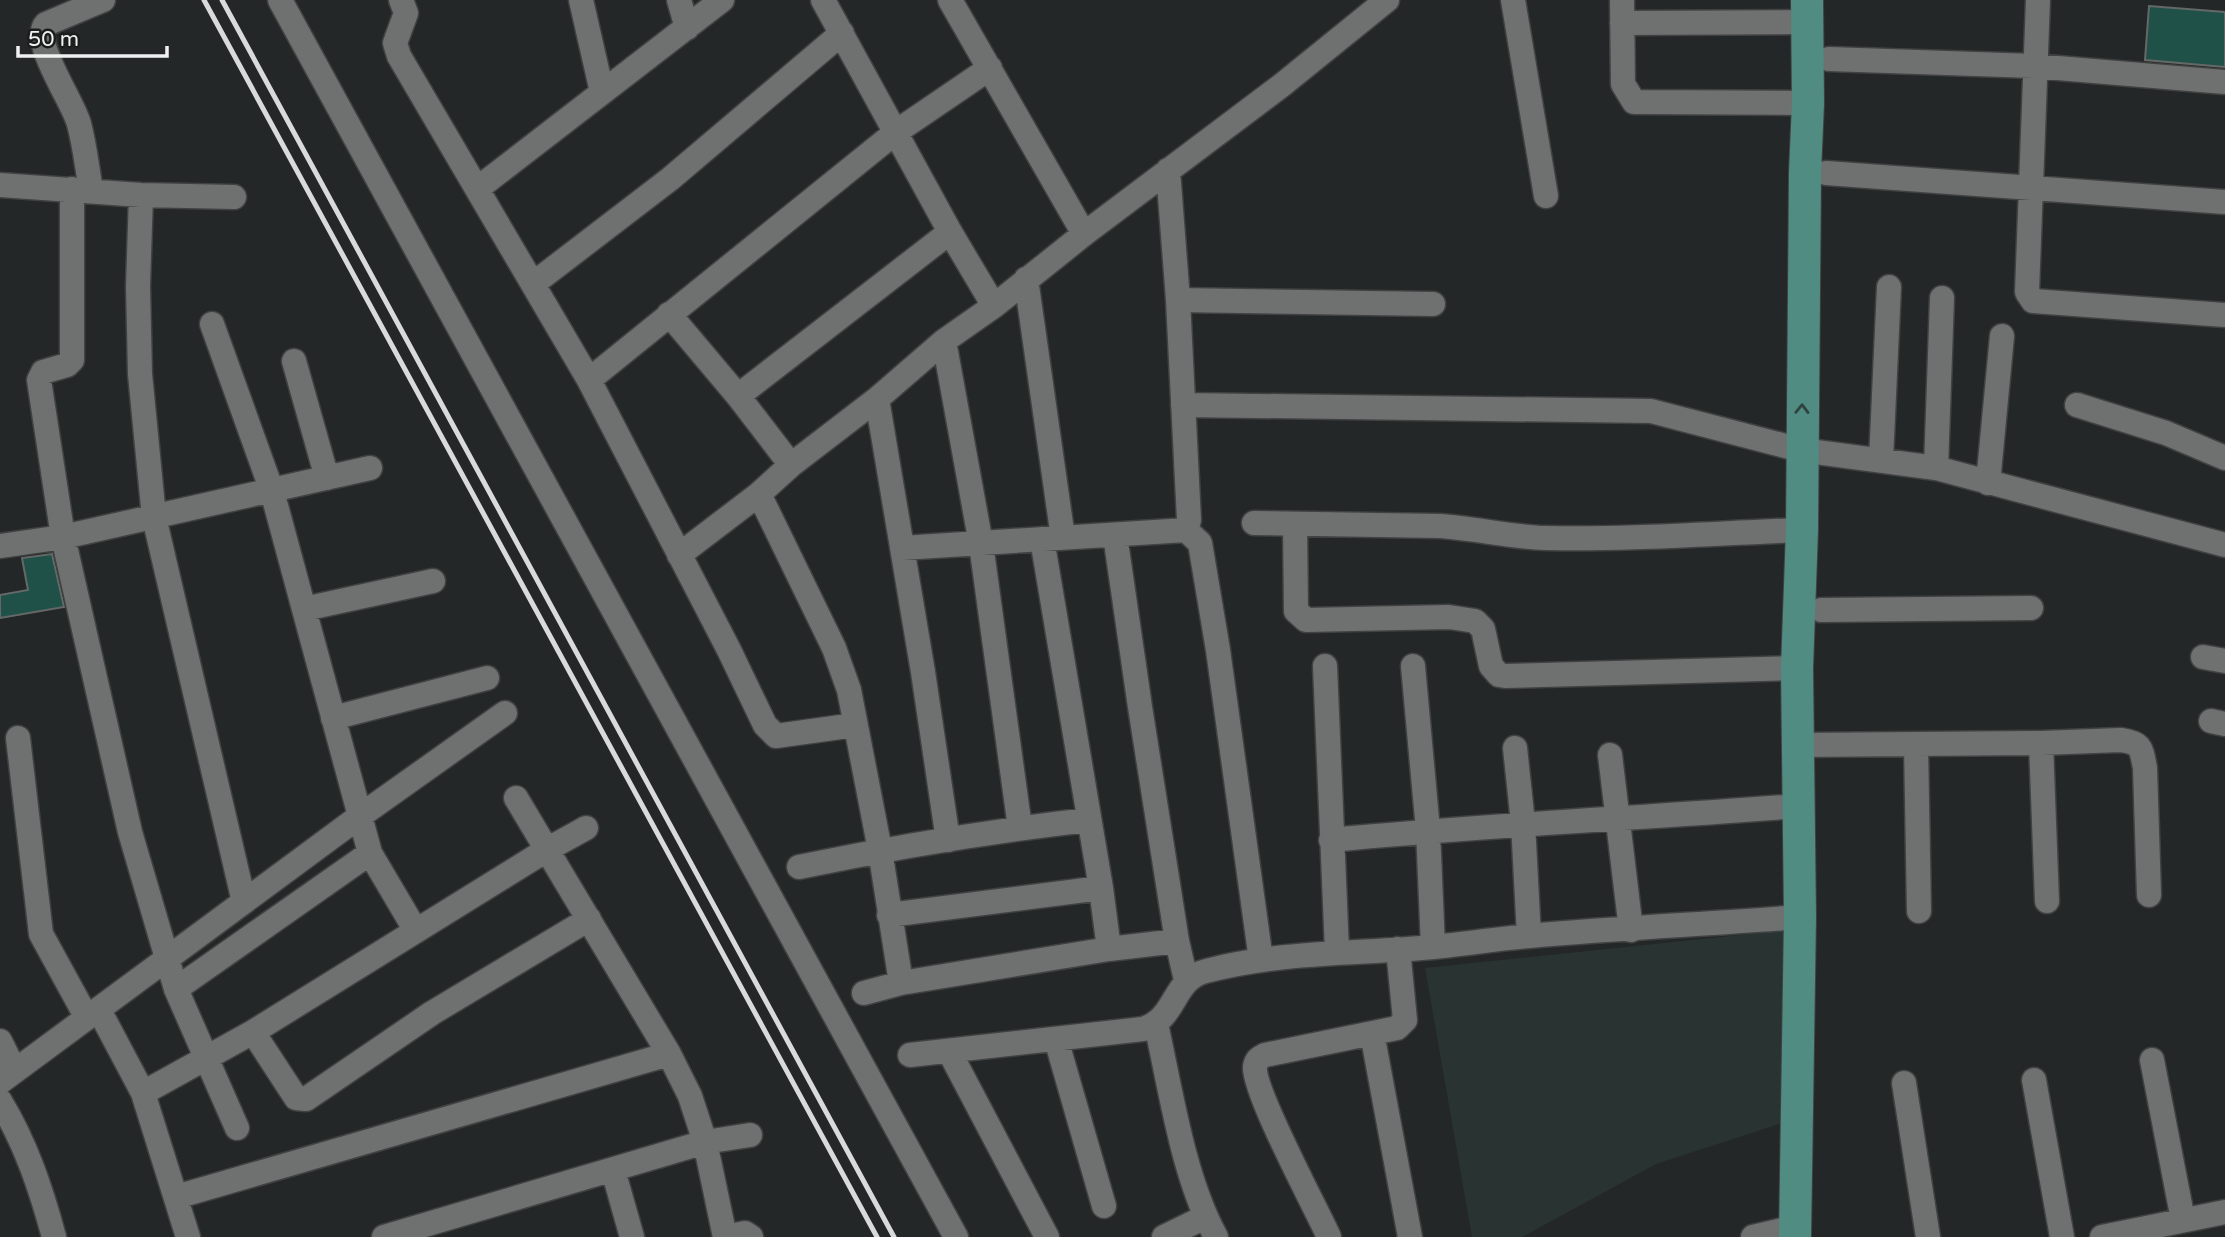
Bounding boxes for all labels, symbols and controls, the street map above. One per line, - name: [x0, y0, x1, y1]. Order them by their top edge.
- scale bar: [18, 14, 166, 58]
- text: 50 m: [28, 27, 79, 52]
- one-way arrow: [1794, 404, 1810, 414]

